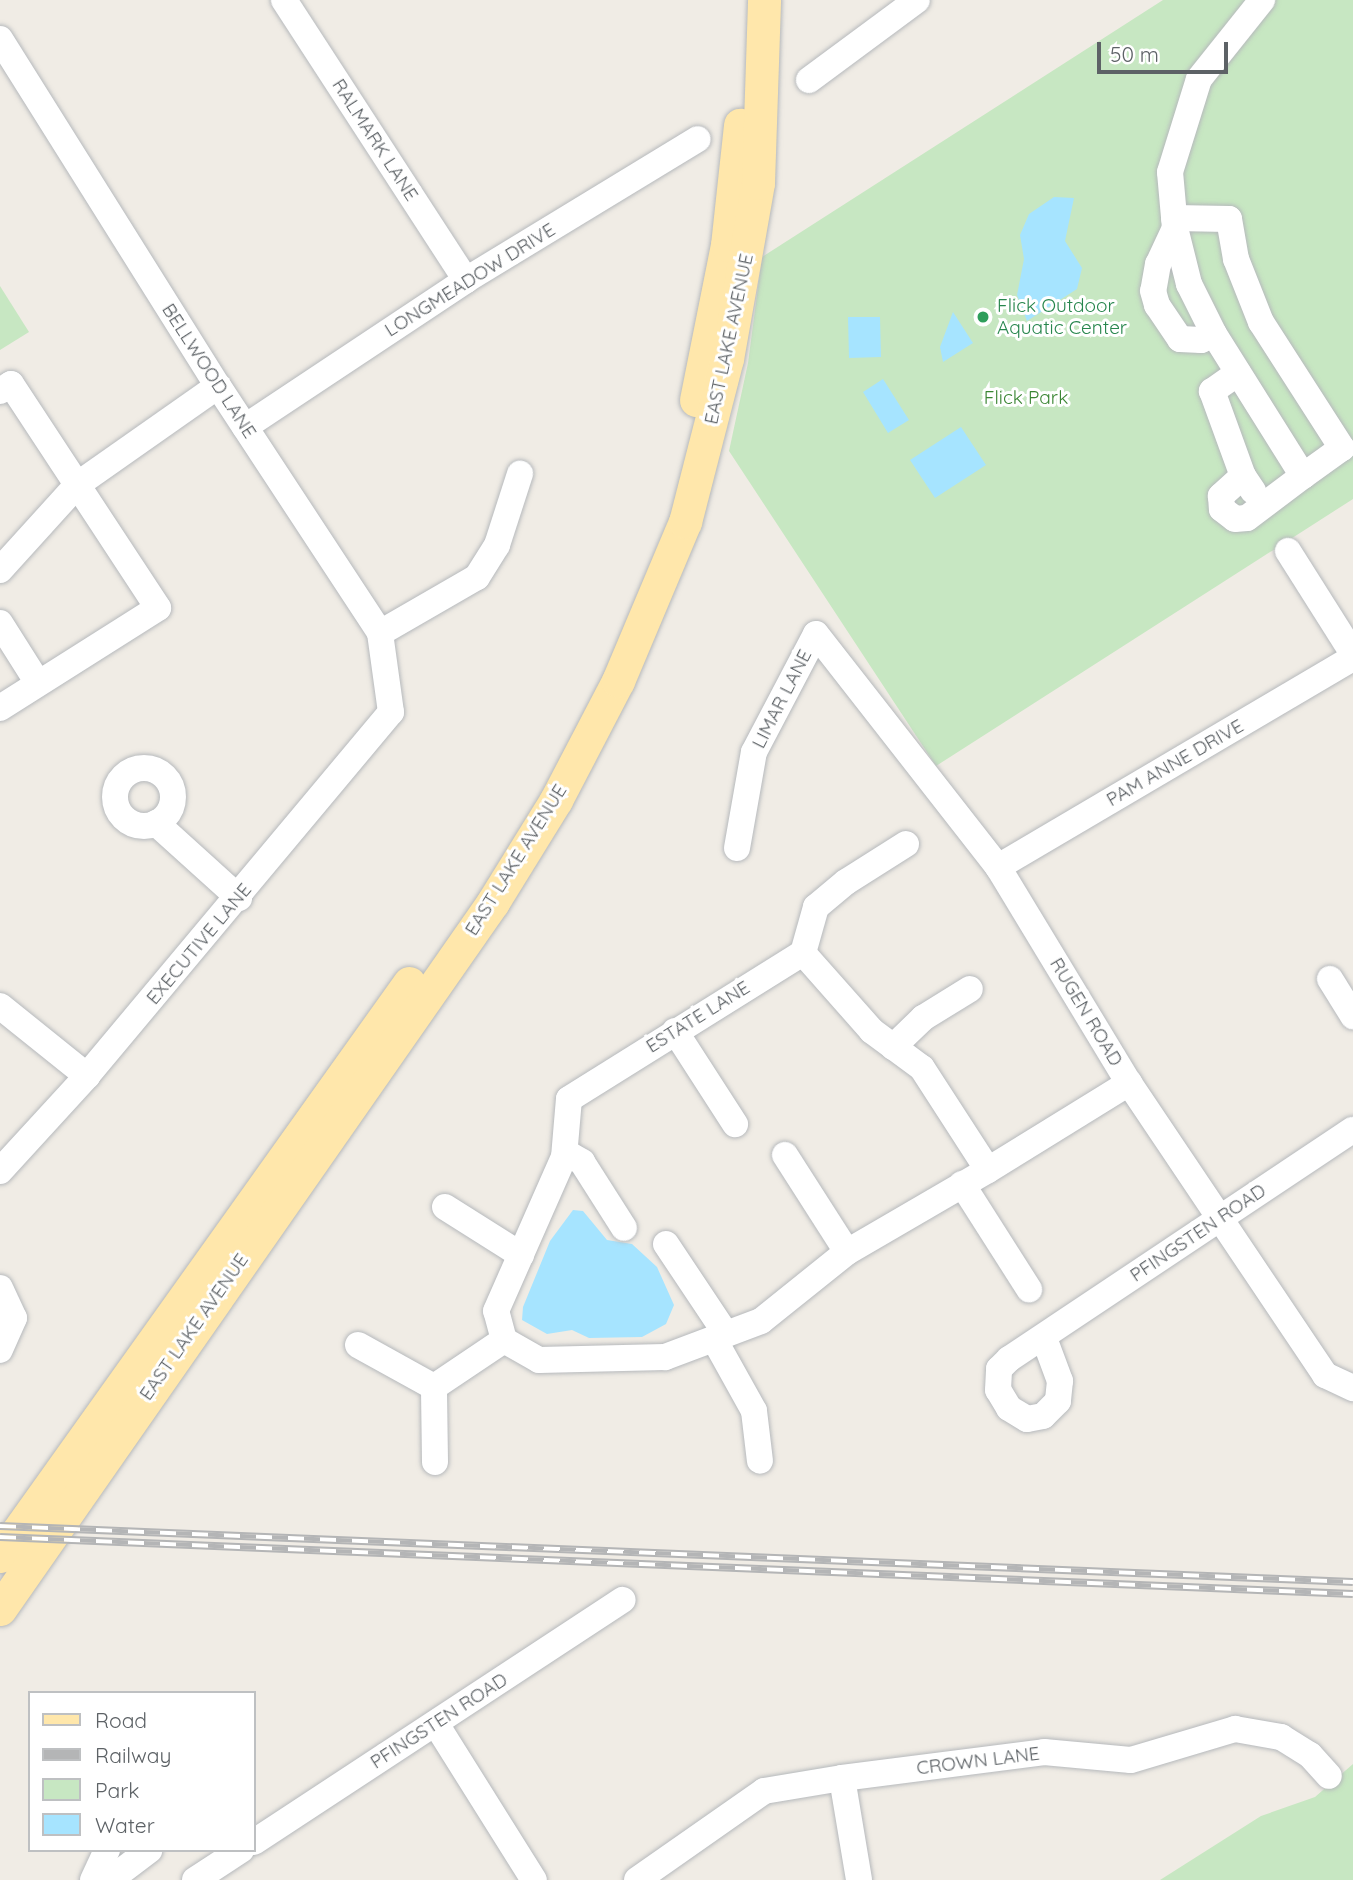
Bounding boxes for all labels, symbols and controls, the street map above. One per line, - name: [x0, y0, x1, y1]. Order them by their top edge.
- scale bar: [1101, 28, 1232, 72]
- text: 50 m: [1110, 41, 1159, 67]
- street label: RALMARK LANE: [327, 75, 423, 205]
- street label: LONGMEADOW DRIVE: [381, 218, 559, 342]
- street label: EAST LAKE AVENUE: [700, 252, 758, 426]
- place label: Flick Outdoor Aquatic Center: [997, 295, 1127, 339]
- street label: BELLWOOD LANE: [157, 299, 261, 443]
- marker: Flick Outdoor Aquatic Center: [975, 309, 991, 325]
- park label: Flick Park: [984, 387, 1068, 409]
- street label: LIMAR LANE: [747, 646, 817, 752]
- street label: PAM ANNE DRIVE: [1103, 715, 1247, 811]
- street label: EAST LAKE AVENUE: [460, 780, 572, 940]
- street label: EXECUTIVE LANE: [142, 879, 256, 1009]
- street label: RUGEN ROAD: [1045, 954, 1127, 1070]
- street label: ESTATE LANE: [642, 976, 754, 1058]
- street label: PFINGSTEN ROAD: [1126, 1179, 1270, 1287]
- street label: EAST LAKE AVENUE: [135, 1249, 253, 1405]
- street label: PFINGSTEN ROAD: [366, 1668, 512, 1774]
- legend: [28, 1691, 256, 1852]
- text: Road: [95, 1707, 147, 1733]
- text: Railway: [95, 1742, 171, 1768]
- street label: CROWN LANE: [915, 1742, 1041, 1780]
- text: Park: [95, 1777, 139, 1803]
- text: Water: [95, 1812, 155, 1838]

